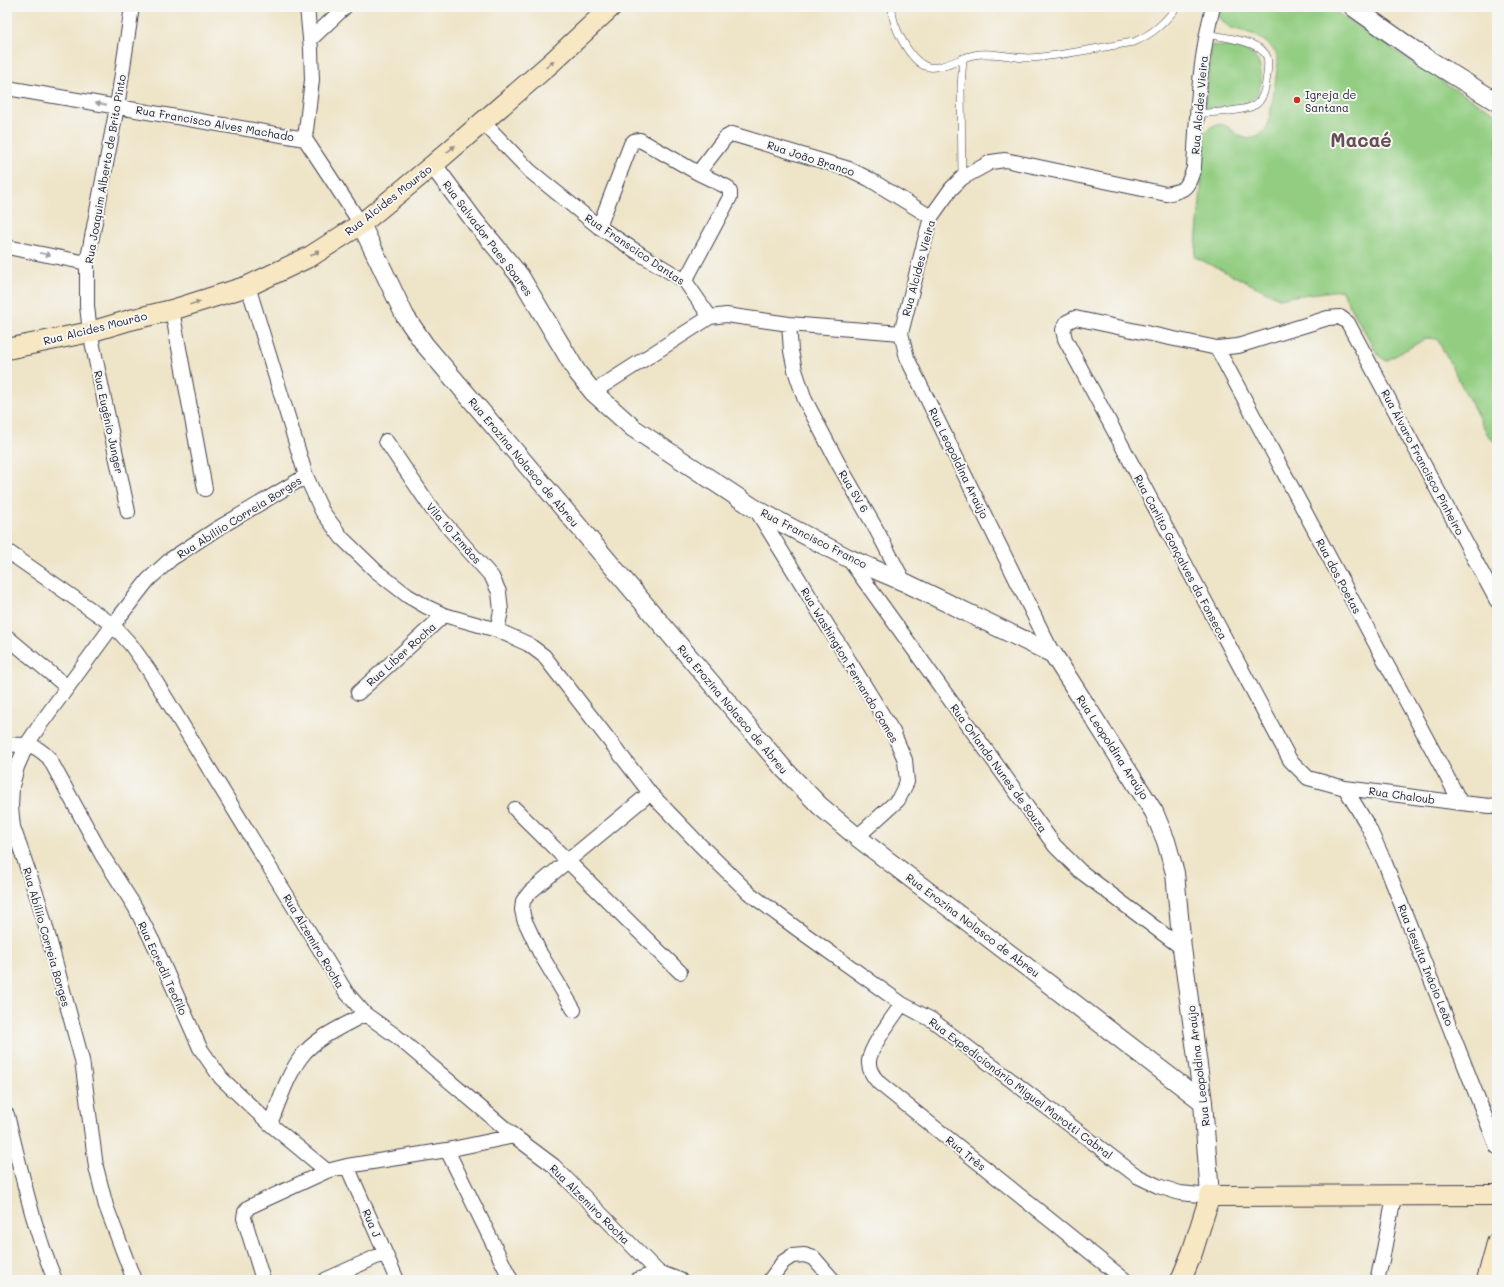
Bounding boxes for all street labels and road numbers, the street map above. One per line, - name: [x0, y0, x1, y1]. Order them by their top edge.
- street label: Rua Alcides Vieira: [1187, 55, 1211, 155]
- street label: Rua Joaquim Alberto de Brito Pinto: [81, 73, 129, 265]
- street label: Rua Francisco Alves Machado: [135, 102, 296, 144]
- street label: Rua João Branco: [765, 137, 857, 179]
- street label: Rua Alcides Mourão: [341, 161, 435, 239]
- street label: Rua Salvador Paes Soares: [440, 177, 536, 299]
- street label: Rua Franscico Dantas: [582, 210, 688, 288]
- street label: Rua Alcides Vieira: [898, 218, 938, 318]
- street label: Rua Alcides Mourão: [42, 308, 149, 348]
- street label: Rua Eugênio Junger: [91, 369, 127, 475]
- street label: Rua Álvaro Francisco Pinheiro: [1378, 387, 1468, 538]
- street label: Rua Erozina Nolasco de Abreu: [466, 394, 582, 530]
- street label: Rua Leopoldina Araújo: [926, 405, 993, 521]
- street label: Rua SV 6: [836, 467, 872, 515]
- street label: Rua Abíliio Correia Borges: [174, 472, 304, 562]
- street label: Rua Carlito Gonçalves da Fonseca: [1131, 472, 1231, 642]
- street label: Vila 10 Irmãos: [423, 499, 485, 567]
- street label: Rua Francisco Franco: [758, 505, 870, 572]
- street label: Rua dos Poetas: [1313, 536, 1365, 616]
- street label: Rua Washington Fernando Gomes: [798, 585, 902, 745]
- street label: Rua Liber Rocha: [363, 619, 439, 689]
- street label: Rua Erozina Nolasco de Abreu: [675, 641, 791, 777]
- street label: Rua Leopoldina Araújo: [1074, 692, 1153, 802]
- street label: Rua Orlando Nunes de Souza: [947, 701, 1051, 835]
- street label: Rua Chaloub: [1368, 783, 1436, 807]
- street label: Rua Abíliio Correia Borges: [20, 866, 74, 1008]
- street label: Rua Erozina Nolasco de Abreu: [903, 870, 1043, 980]
- street label: Rua Alzemiro Rocha: [280, 891, 348, 991]
- street label: Rua Jesuíta Inácio Leão: [1395, 902, 1457, 1028]
- street label: Rua Ecredil Teofilo: [135, 919, 191, 1018]
- street label: Rua Leopoldina Araújo: [1183, 1004, 1213, 1127]
- street label: Rua Expedicionário Miguel Marotti Cabral: [926, 1014, 1116, 1162]
- street label: Rua Três: [943, 1132, 989, 1174]
- street label: Rua Alzemiro Rocha: [547, 1161, 633, 1247]
- street label: Rua J: [359, 1206, 385, 1240]

